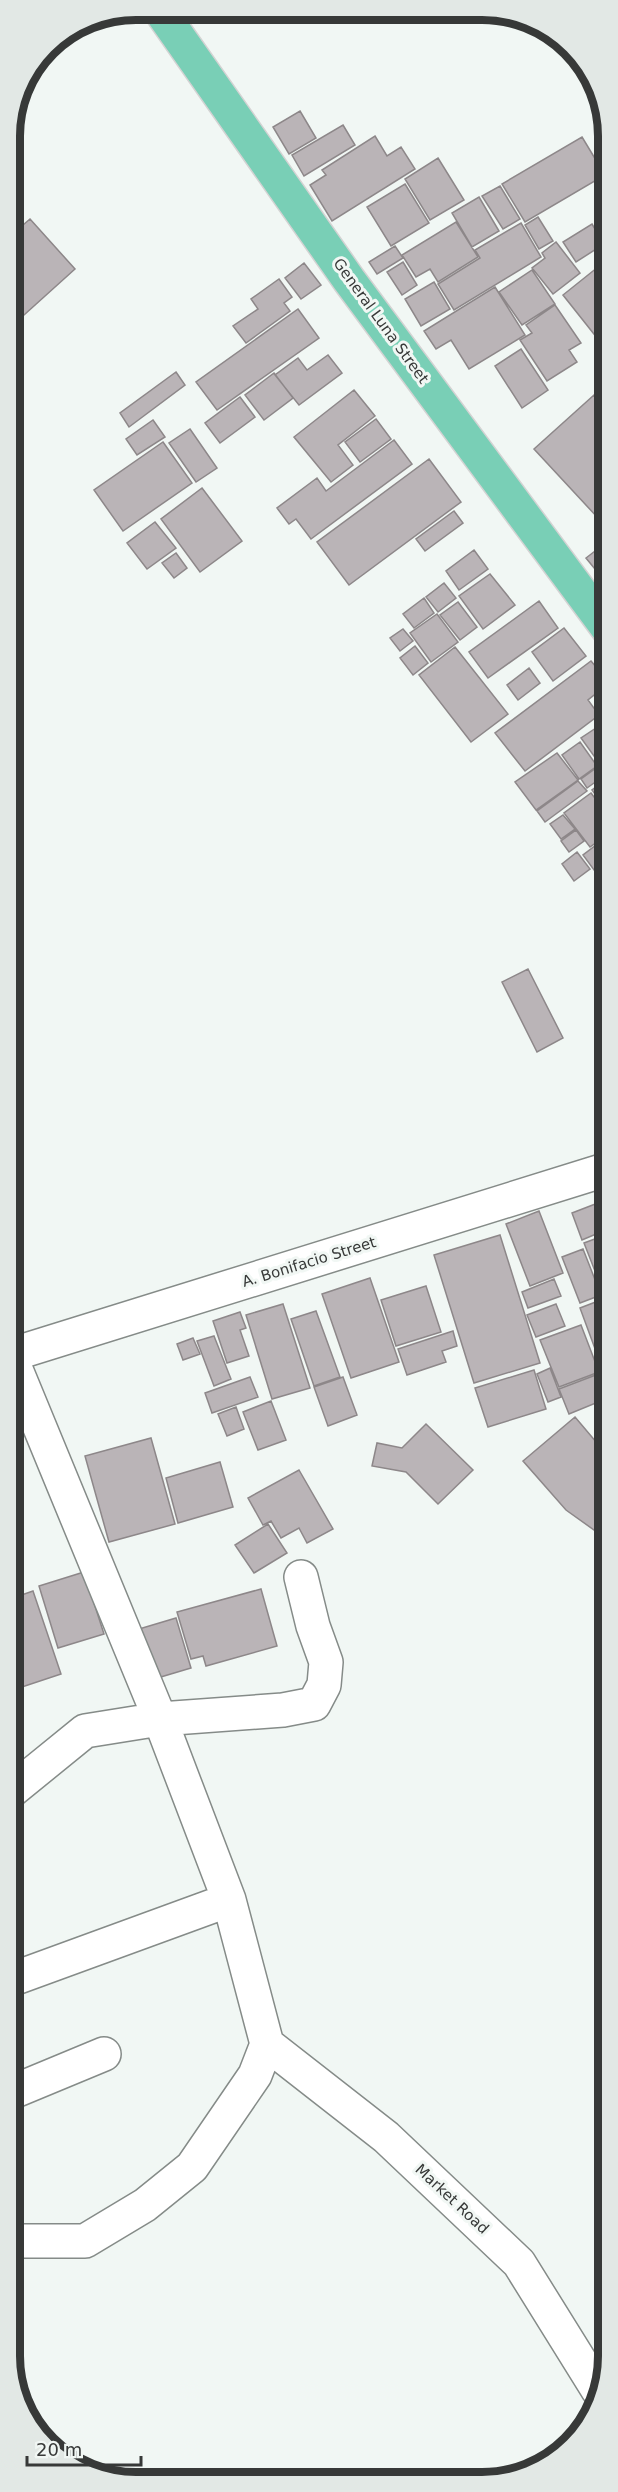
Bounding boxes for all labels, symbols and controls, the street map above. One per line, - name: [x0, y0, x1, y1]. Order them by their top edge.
- street label: General Luna Street: [329, 255, 433, 387]
- street label: A. Bonifacio Street: [240, 1233, 378, 1291]
- street label: Market Road: [411, 2160, 493, 2238]
- scale bar: [27, 2429, 141, 2467]
- text: 20 m: [36, 2439, 82, 2460]

